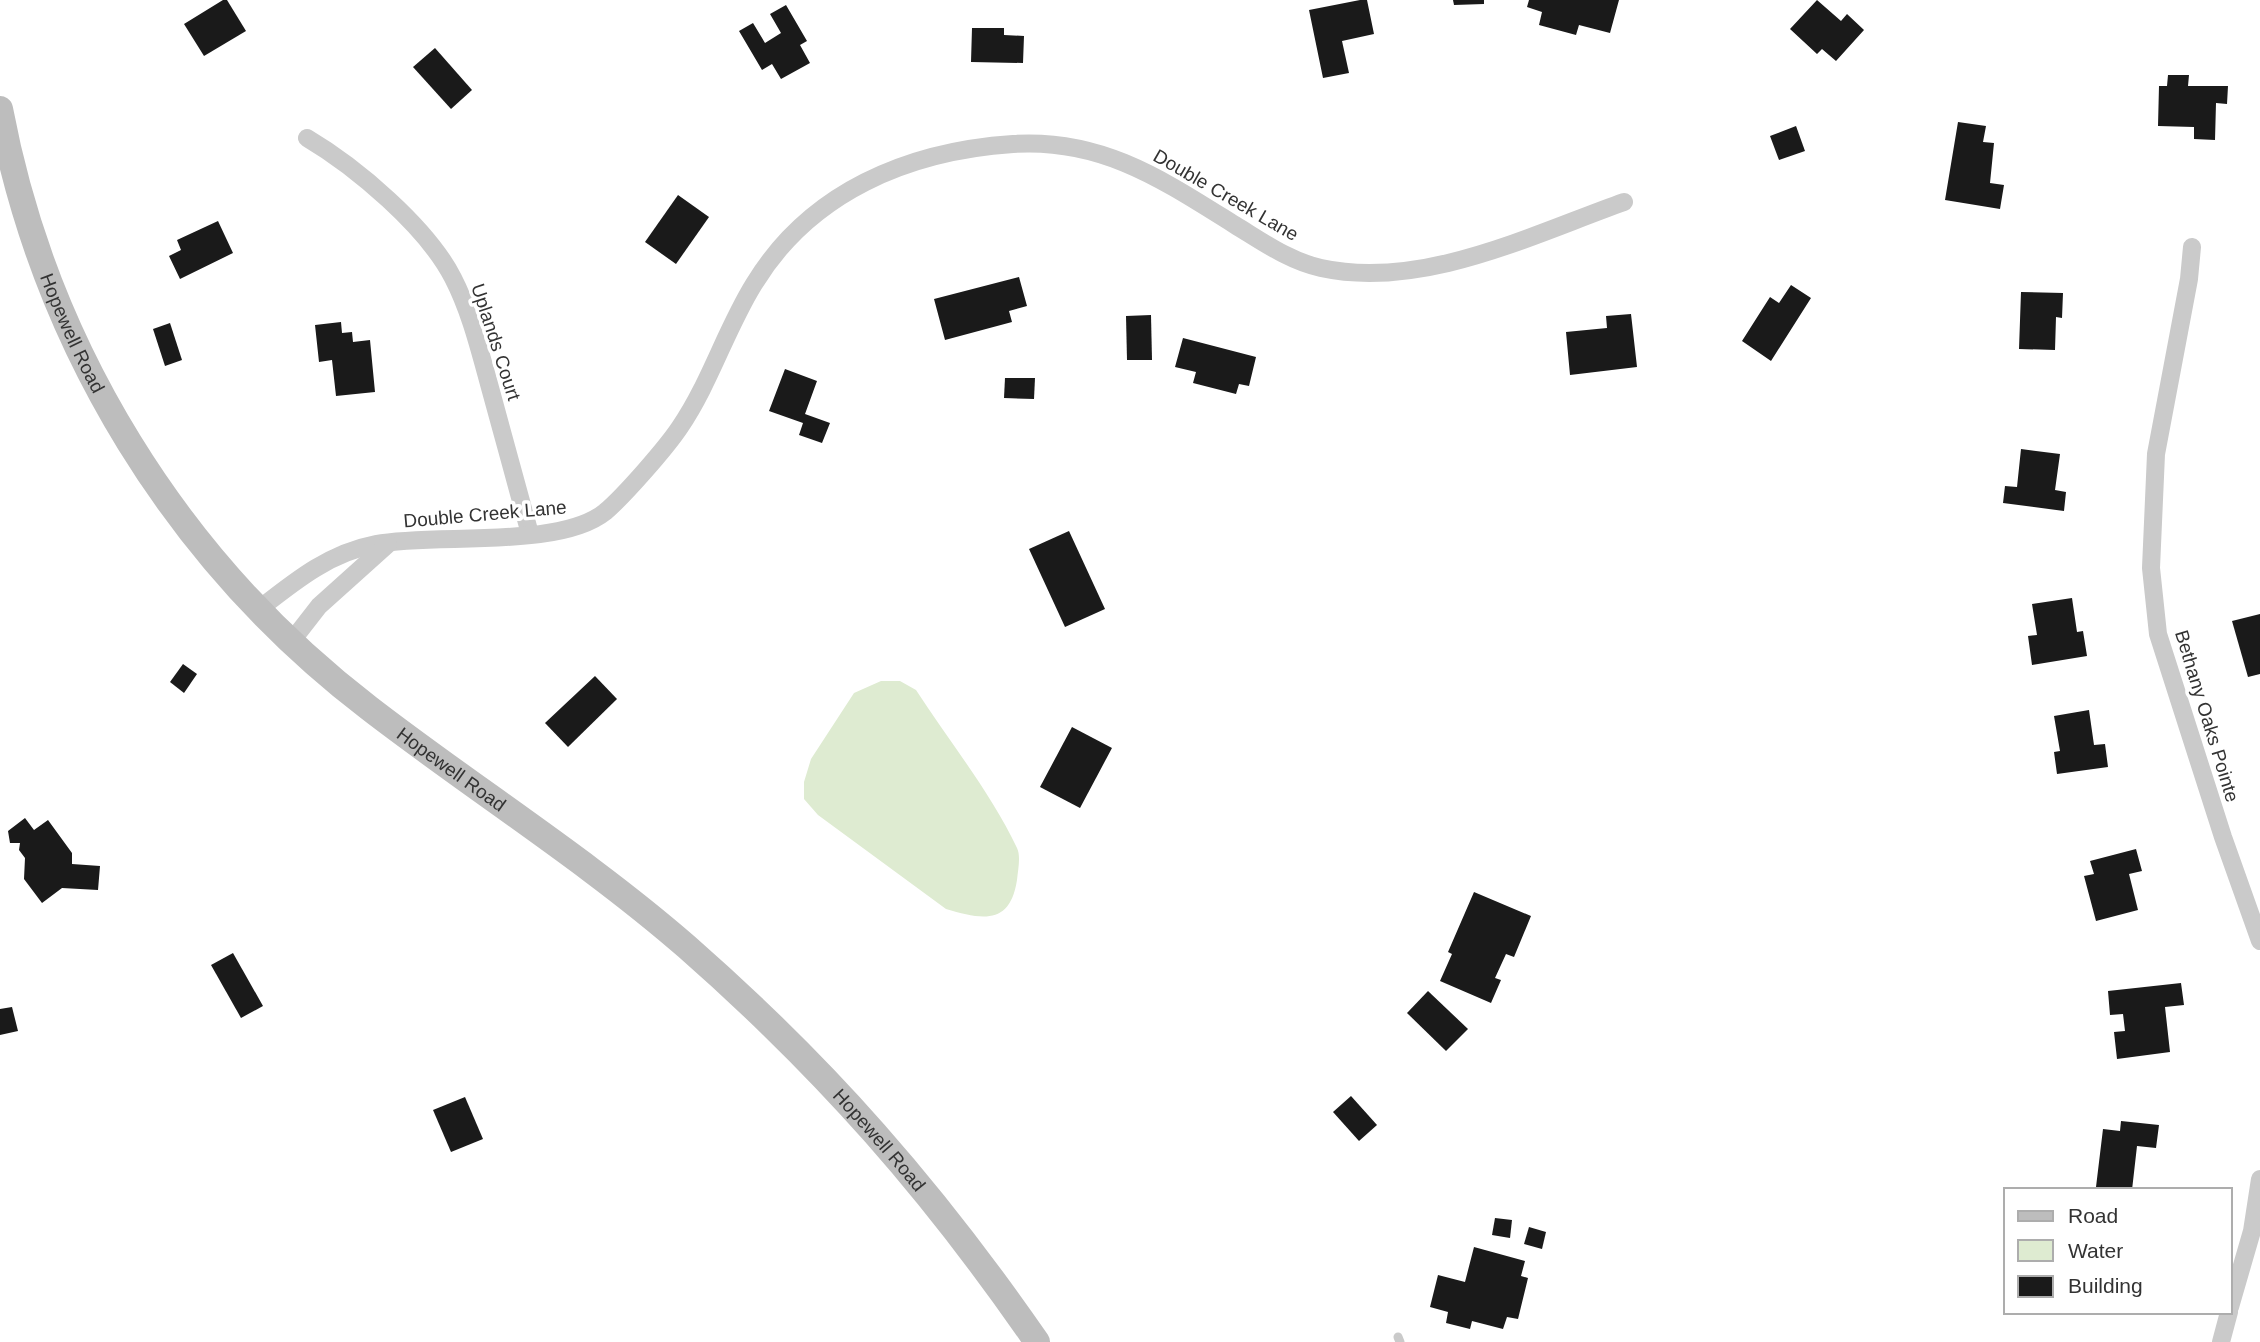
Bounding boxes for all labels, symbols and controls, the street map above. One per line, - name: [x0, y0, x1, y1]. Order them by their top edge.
- street label: Double Creek Lane: [1150, 145, 1302, 245]
- street label: Hopewell Road: [37, 270, 109, 396]
- street label: Uplands Court: [467, 281, 525, 404]
- street label: Double Creek Lane: [403, 496, 567, 532]
- street label: Bethany Oaks Pointe: [2171, 628, 2243, 804]
- street label: Hopewell Road: [393, 723, 510, 815]
- street label: Hopewell Road: [829, 1084, 930, 1195]
- legend: [2004, 1188, 2232, 1314]
- text: Road: [2068, 1204, 2118, 1227]
- text: Water: [2068, 1239, 2123, 1262]
- text: Building: [2068, 1274, 2143, 1297]

